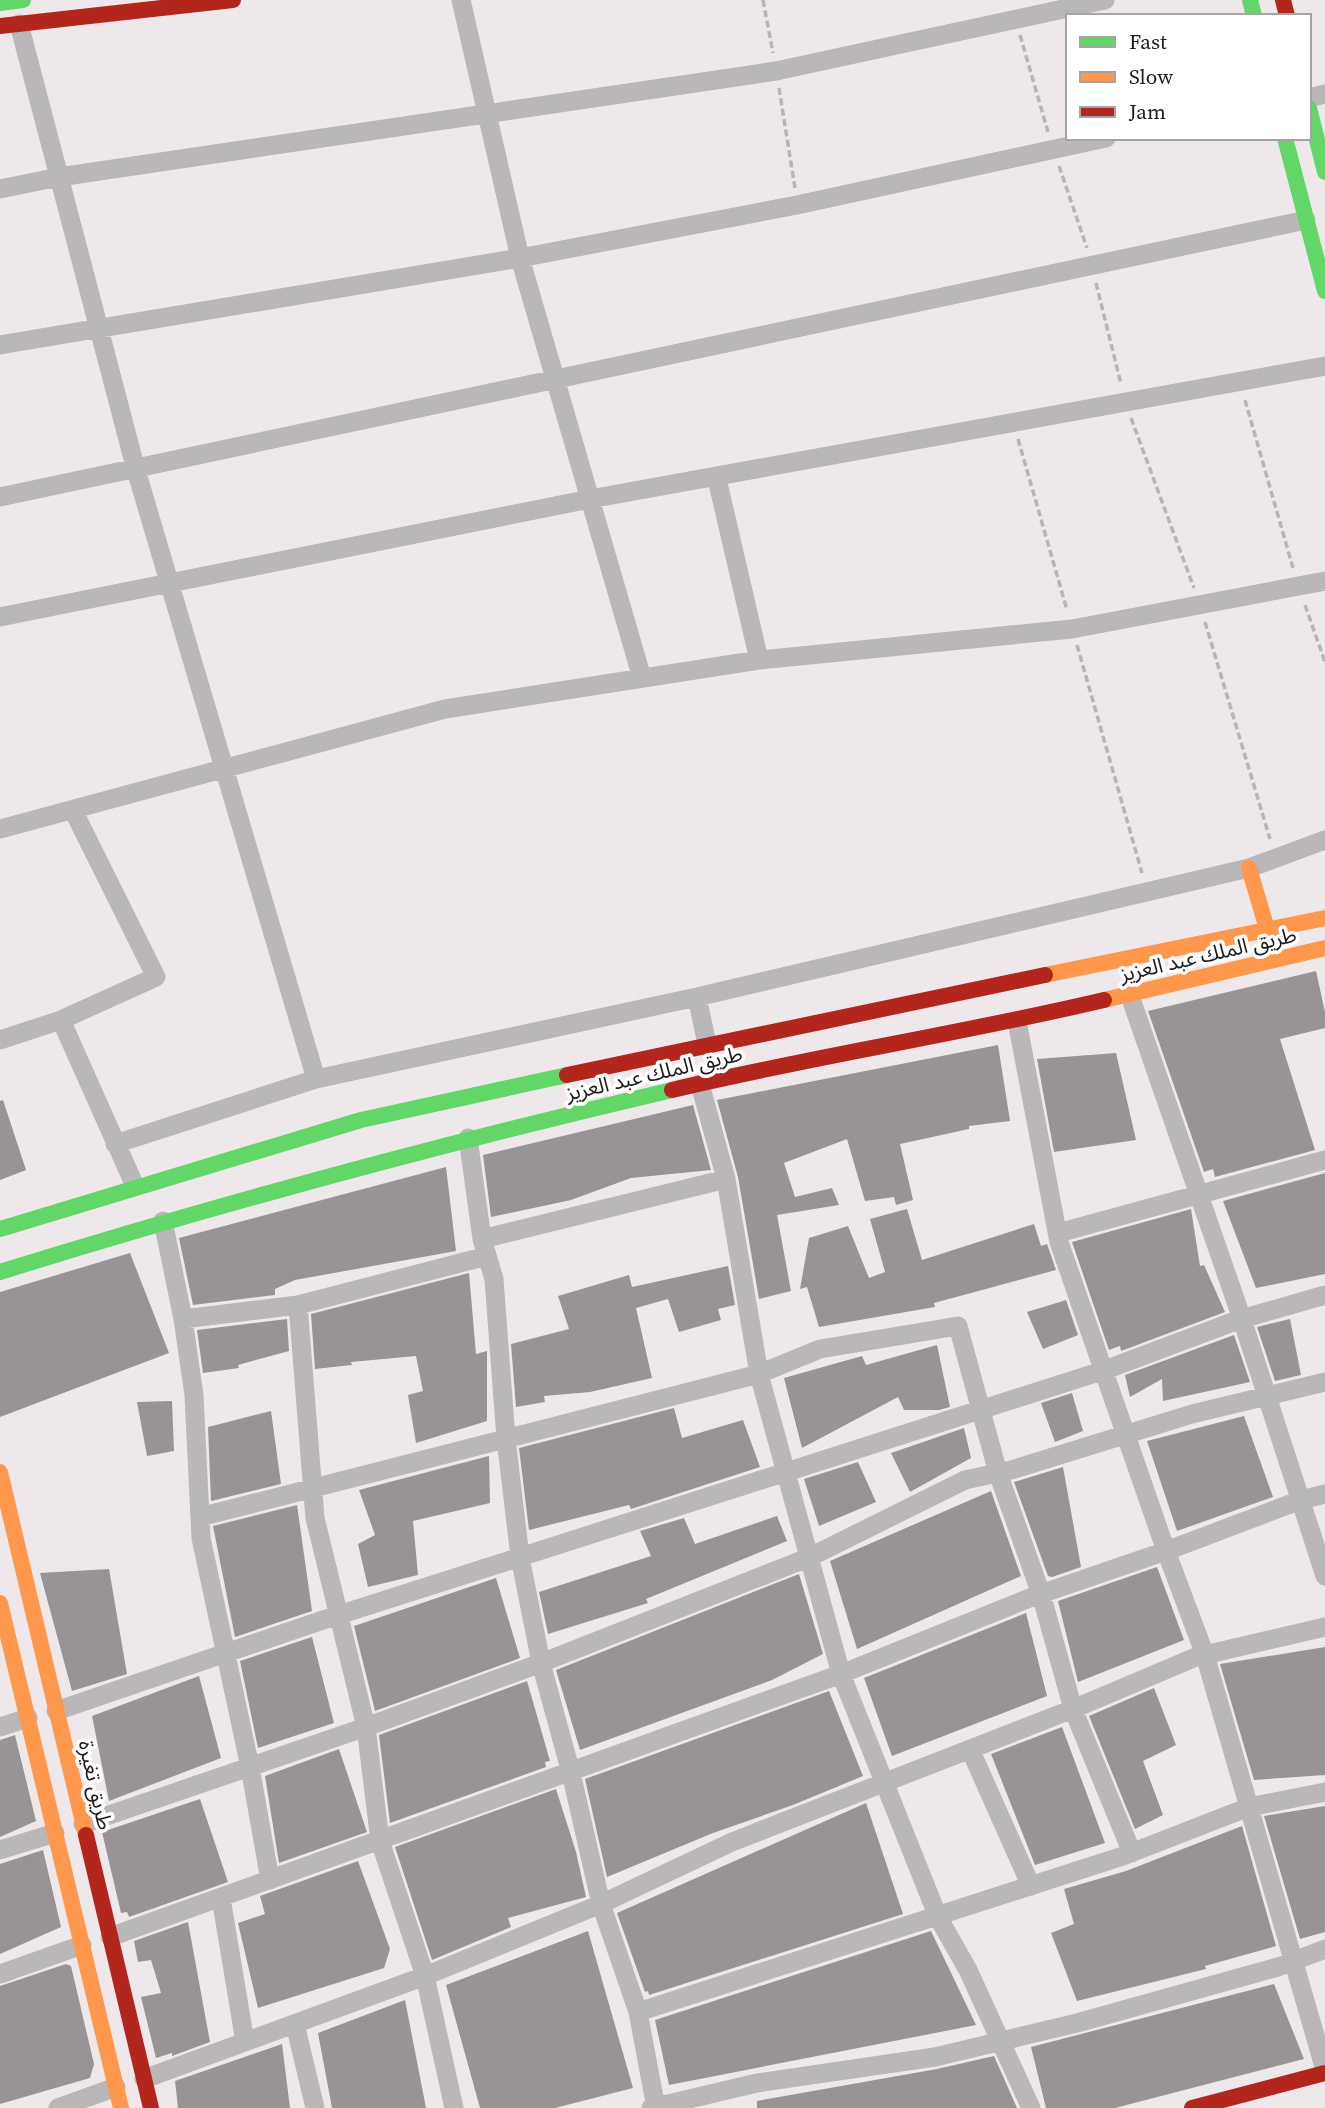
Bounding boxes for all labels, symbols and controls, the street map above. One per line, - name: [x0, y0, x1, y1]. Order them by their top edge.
- legend: [1066, 14, 1311, 140]
- text: Fast: [1129, 27, 1167, 56]
- text: Slow: [1129, 62, 1173, 91]
- text: Jam: [1128, 97, 1166, 126]
- street label: طريق الملك عبد العزيز: [1116, 920, 1299, 989]
- street label: طريق الملك عبد العزيز: [562, 1039, 745, 1108]
- street label: طريق تغيرة: [72, 1737, 120, 1833]

